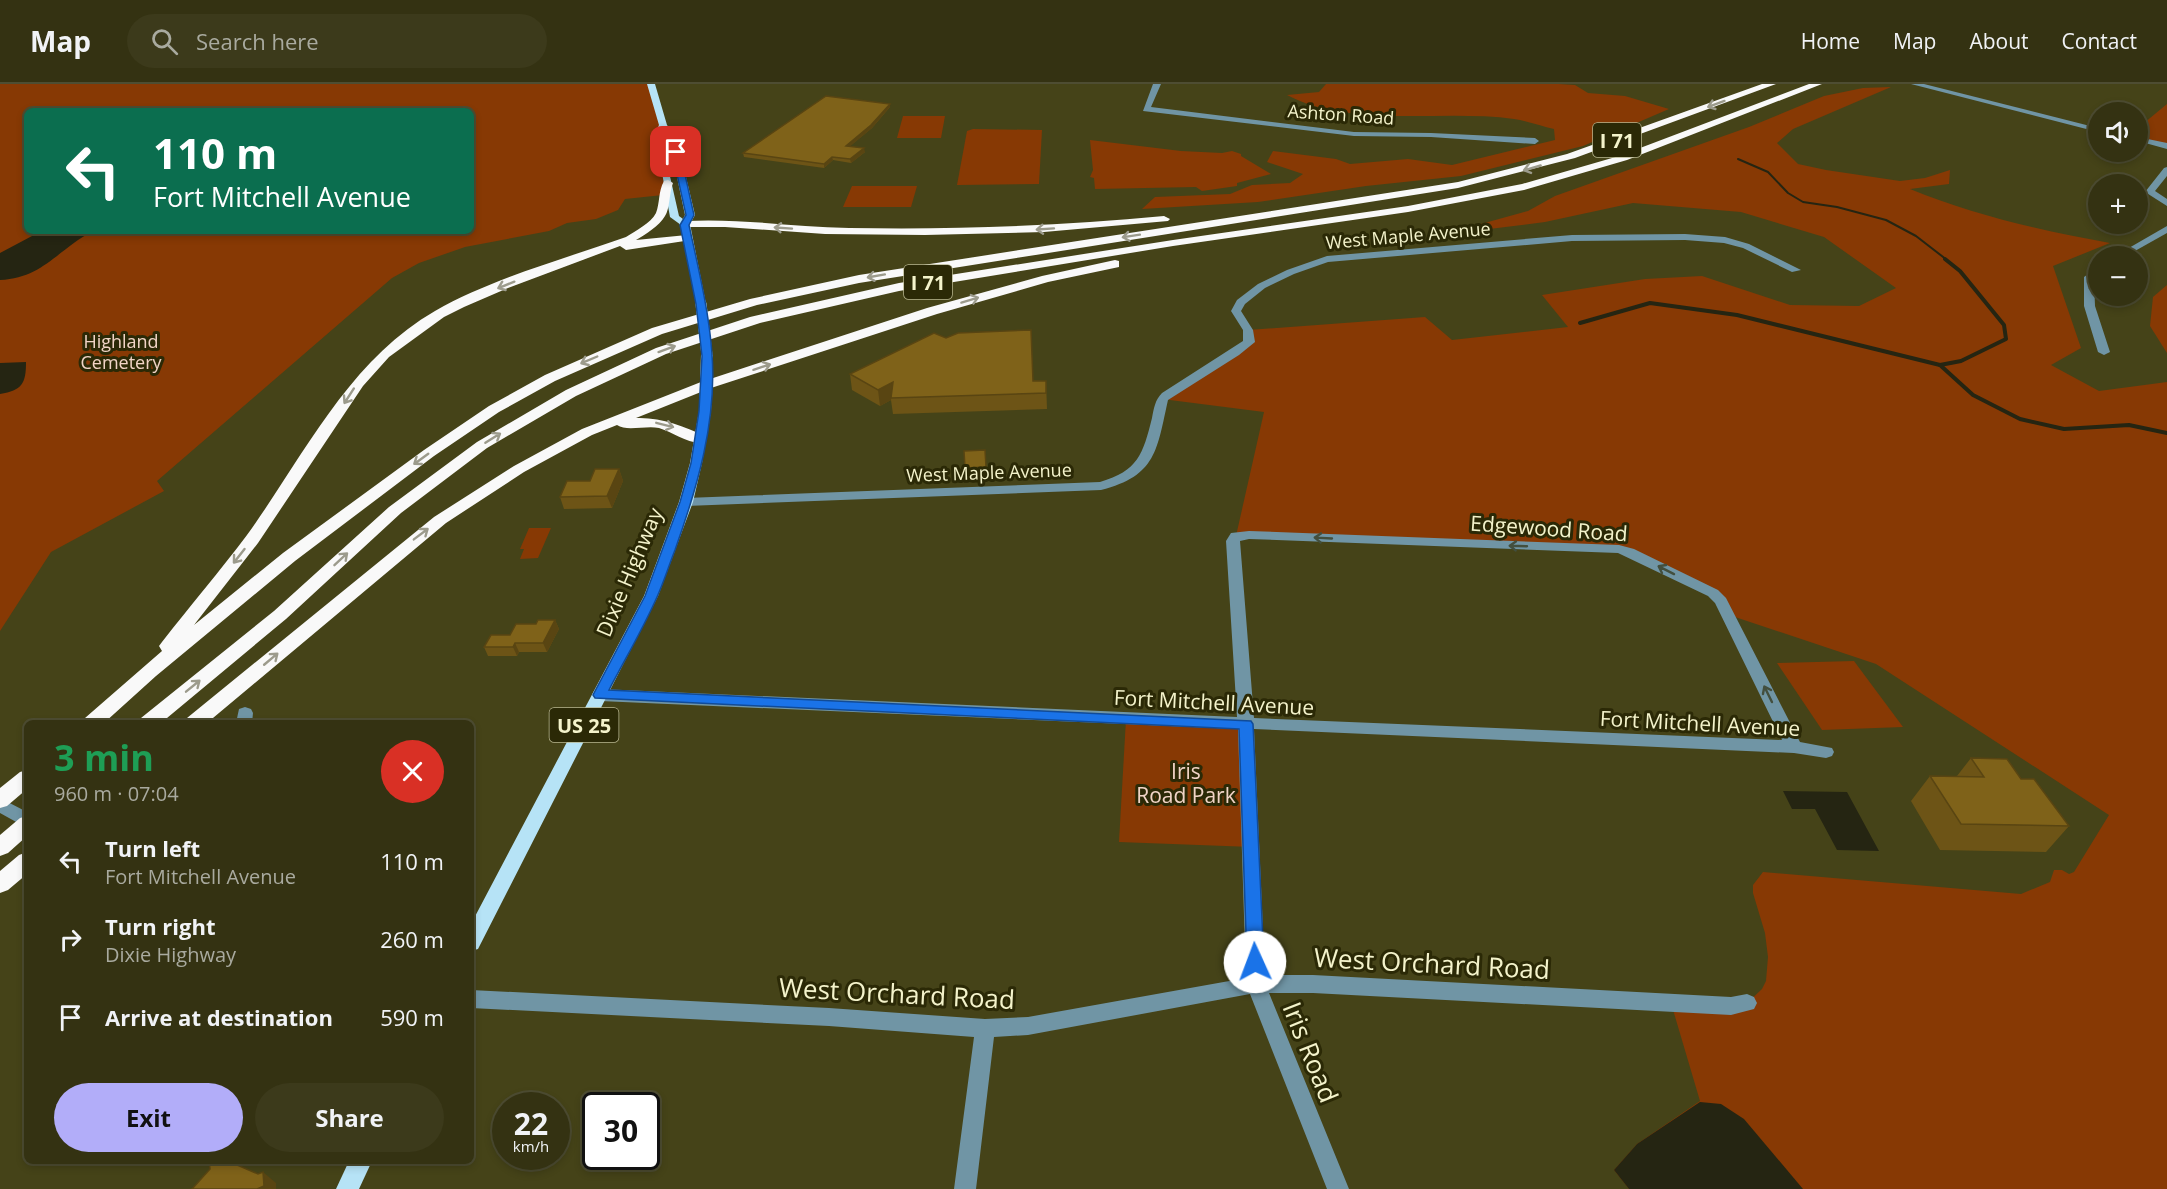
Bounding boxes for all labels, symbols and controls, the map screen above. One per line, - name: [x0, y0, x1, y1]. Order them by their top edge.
- search box: [127, 14, 547, 68]
- text: Map: [30, 22, 91, 60]
- icon: search: [148, 25, 181, 58]
- text: Search here: [196, 26, 319, 56]
- text: Home: [1801, 27, 1860, 55]
- text: Map: [1893, 27, 1936, 55]
- text: About: [1969, 27, 2029, 55]
- text: Contact: [2062, 27, 2137, 55]
- street label: Ashton Road: [1287, 98, 1395, 130]
- one-way arrow: [1708, 99, 1726, 110]
- map controls: [2088, 102, 2148, 306]
- button: sound: [2088, 102, 2148, 162]
- road number: I 71: [1593, 123, 1641, 157]
- text: 110 m: [153, 124, 277, 181]
- pin: [650, 126, 701, 177]
- icon: left: [54, 132, 132, 210]
- icon: arrive: [659, 135, 692, 168]
- one-way arrow: [1523, 162, 1542, 174]
- button: +: [2088, 174, 2148, 234]
- text: Fort Mitchell Avenue: [153, 178, 411, 215]
- street label: West Maple Avenue: [1324, 216, 1492, 254]
- one-way arrow: [774, 222, 794, 233]
- one-way arrow: [1036, 223, 1056, 234]
- one-way arrow: [1121, 230, 1141, 241]
- button: −: [2088, 246, 2148, 306]
- road number: I 71: [904, 265, 952, 299]
- one-way arrow: [867, 271, 886, 282]
- one-way arrow: [497, 280, 515, 291]
- one-way arrow: [960, 294, 979, 305]
- park label: Highland Cemetery: [80, 329, 163, 374]
- one-way arrow: [657, 343, 675, 354]
- one-way arrow: [580, 355, 598, 366]
- one-way arrow: [752, 360, 771, 371]
- one-way arrow: [343, 387, 356, 404]
- one-way arrow: [655, 420, 674, 432]
- one-way arrow: [484, 431, 501, 443]
- one-way arrow: [414, 452, 430, 465]
- street label: West Maple Avenue: [906, 457, 1072, 487]
- street label: Dixie Highway: [589, 503, 669, 641]
- street label: Edgewood Road: [1469, 509, 1629, 547]
- one-way arrow: [413, 528, 429, 541]
- one-way arrow: [1314, 533, 1334, 544]
- one-way arrow: [1509, 540, 1529, 551]
- one-way arrow: [232, 548, 245, 564]
- one-way arrow: [333, 552, 348, 566]
- one-way arrow: [1658, 564, 1676, 575]
- one-way arrow: [263, 652, 278, 666]
- one-way arrow: [185, 679, 200, 693]
- street label: Fort Mitchell Avenue: [1113, 683, 1315, 721]
- one-way arrow: [1762, 686, 1773, 704]
- street label: Fort Mitchell Avenue: [1599, 704, 1801, 742]
- road number: US 25: [550, 708, 618, 742]
- text: 3 min: [54, 733, 154, 782]
- button: close: [381, 740, 444, 803]
- park label: Iris Road Park: [1136, 757, 1236, 809]
- text: 960 m · 07:04: [54, 780, 179, 807]
- text: Turn left: [105, 833, 200, 863]
- icon: left: [54, 845, 87, 878]
- text: 110 m: [380, 846, 444, 876]
- text: Fort Mitchell Avenue: [105, 863, 296, 890]
- text: Turn right: [105, 911, 216, 941]
- icon: right: [54, 923, 87, 956]
- text: 260 m: [380, 924, 444, 954]
- position arrow: [1223, 930, 1287, 994]
- street label: West Orchard Road: [1313, 939, 1551, 987]
- text: Dixie Highway: [105, 941, 236, 968]
- street label: West Orchard Road: [778, 969, 1016, 1017]
- street label: Iris Road: [1275, 996, 1347, 1108]
- icon: arrive: [54, 1001, 87, 1034]
- text: Arrive at destination: [105, 1002, 333, 1032]
- text: 590 m: [380, 1002, 444, 1032]
- button: Exit: [54, 1083, 243, 1152]
- button: Share: [255, 1083, 444, 1152]
- speed limit sign: 30: [582, 1092, 660, 1170]
- text: 22: [514, 1103, 548, 1144]
- text: km/h: [513, 1136, 549, 1156]

